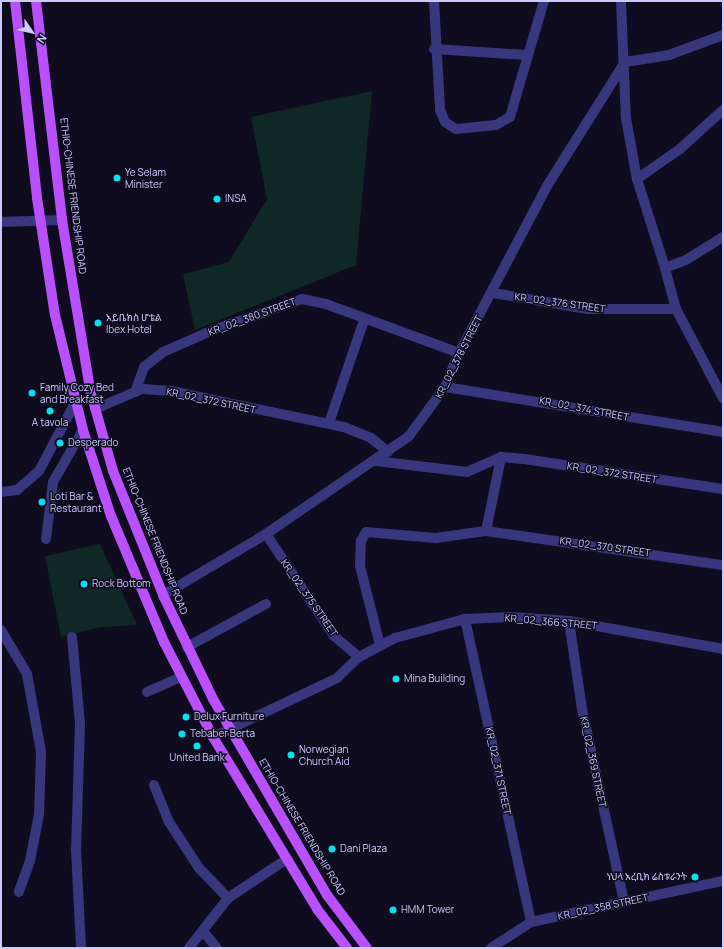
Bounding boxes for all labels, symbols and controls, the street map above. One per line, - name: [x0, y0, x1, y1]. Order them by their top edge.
- north arrow: [12, 12, 52, 52]
- text: N: [34, 32, 51, 46]
- street label: ETHIO-CHINESE FRIENDSHIP ROAD: [57, 117, 89, 275]
- place label: Ye Selam Minister: [125, 166, 166, 190]
- marker: Ye Selam Minister: [112, 173, 122, 183]
- place label: INSA: [225, 193, 247, 205]
- marker: INSA: [212, 194, 222, 204]
- street label: KR_02_376 STREET: [514, 291, 606, 315]
- street label: KR_02_380 STREET: [206, 296, 298, 338]
- place label: አይቤክስ ሆቴል Ibex Hotel: [106, 311, 162, 334]
- street label: KR_02_378 STREET: [433, 314, 485, 400]
- marker: አይቤክስ ሆቴል Ibex Hotel: [93, 318, 103, 328]
- place label: Family Cozy Bed and Breakfast: [40, 381, 114, 404]
- street label: KR_02_372 STREET: [165, 386, 257, 416]
- marker: Family Cozy Bed and Breakfast: [27, 388, 37, 398]
- street label: KR_02_374 STREET: [538, 394, 630, 424]
- marker: A tavola: [45, 406, 55, 416]
- place label: A tavola: [32, 417, 68, 429]
- place label: Desperado: [68, 437, 118, 449]
- marker: Desperado: [55, 438, 65, 448]
- street label: KR_02_372 STREET: [566, 460, 658, 486]
- street label: ETHIO-CHINESE FRIENDSHIP ROAD: [120, 466, 190, 616]
- place label: Loti Bar & Restaurant: [50, 490, 102, 514]
- marker: Loti Bar & Restaurant: [37, 497, 47, 507]
- street label: KR_02_370 STREET: [559, 535, 651, 559]
- street label: KR_02_375 STREET: [278, 557, 340, 639]
- place label: Rock Bottom: [92, 578, 151, 590]
- marker: Rock Bottom: [79, 579, 89, 589]
- street label: KR_02_366 STREET: [504, 612, 598, 632]
- place label: Mina Building: [404, 673, 465, 685]
- marker: Mina Building: [391, 674, 401, 684]
- place label: Delux Furniture: [194, 711, 264, 723]
- marker: Delux Furniture: [181, 712, 191, 722]
- street label: KR_02_369 STREET: [577, 715, 609, 809]
- street label: KR_02_371 STREET: [483, 726, 513, 816]
- place label: Tebaber Berta: [190, 728, 255, 740]
- marker: Tebaber Berta: [177, 729, 187, 739]
- marker: United Bank: [192, 741, 202, 751]
- place label: Norwegian Church Aid: [299, 743, 350, 766]
- marker: Norwegian Church Aid: [286, 750, 296, 760]
- place label: United Bank: [169, 752, 225, 764]
- street label: ETHIO-CHINESE FRIENDSHIP ROAD: [256, 756, 348, 898]
- place label: Dani Plaza: [340, 843, 387, 855]
- marker: Dani Plaza: [327, 844, 337, 854]
- place label: ነህላ አረቢክ ሬስቱራንት: [607, 871, 687, 883]
- marker: ነህላ አረቢክ ሬስቱራንት: [690, 872, 700, 882]
- street label: KR_02_358 STREET: [557, 892, 649, 922]
- place label: HMM Tower: [401, 904, 454, 916]
- marker: HMM Tower: [388, 905, 398, 915]

